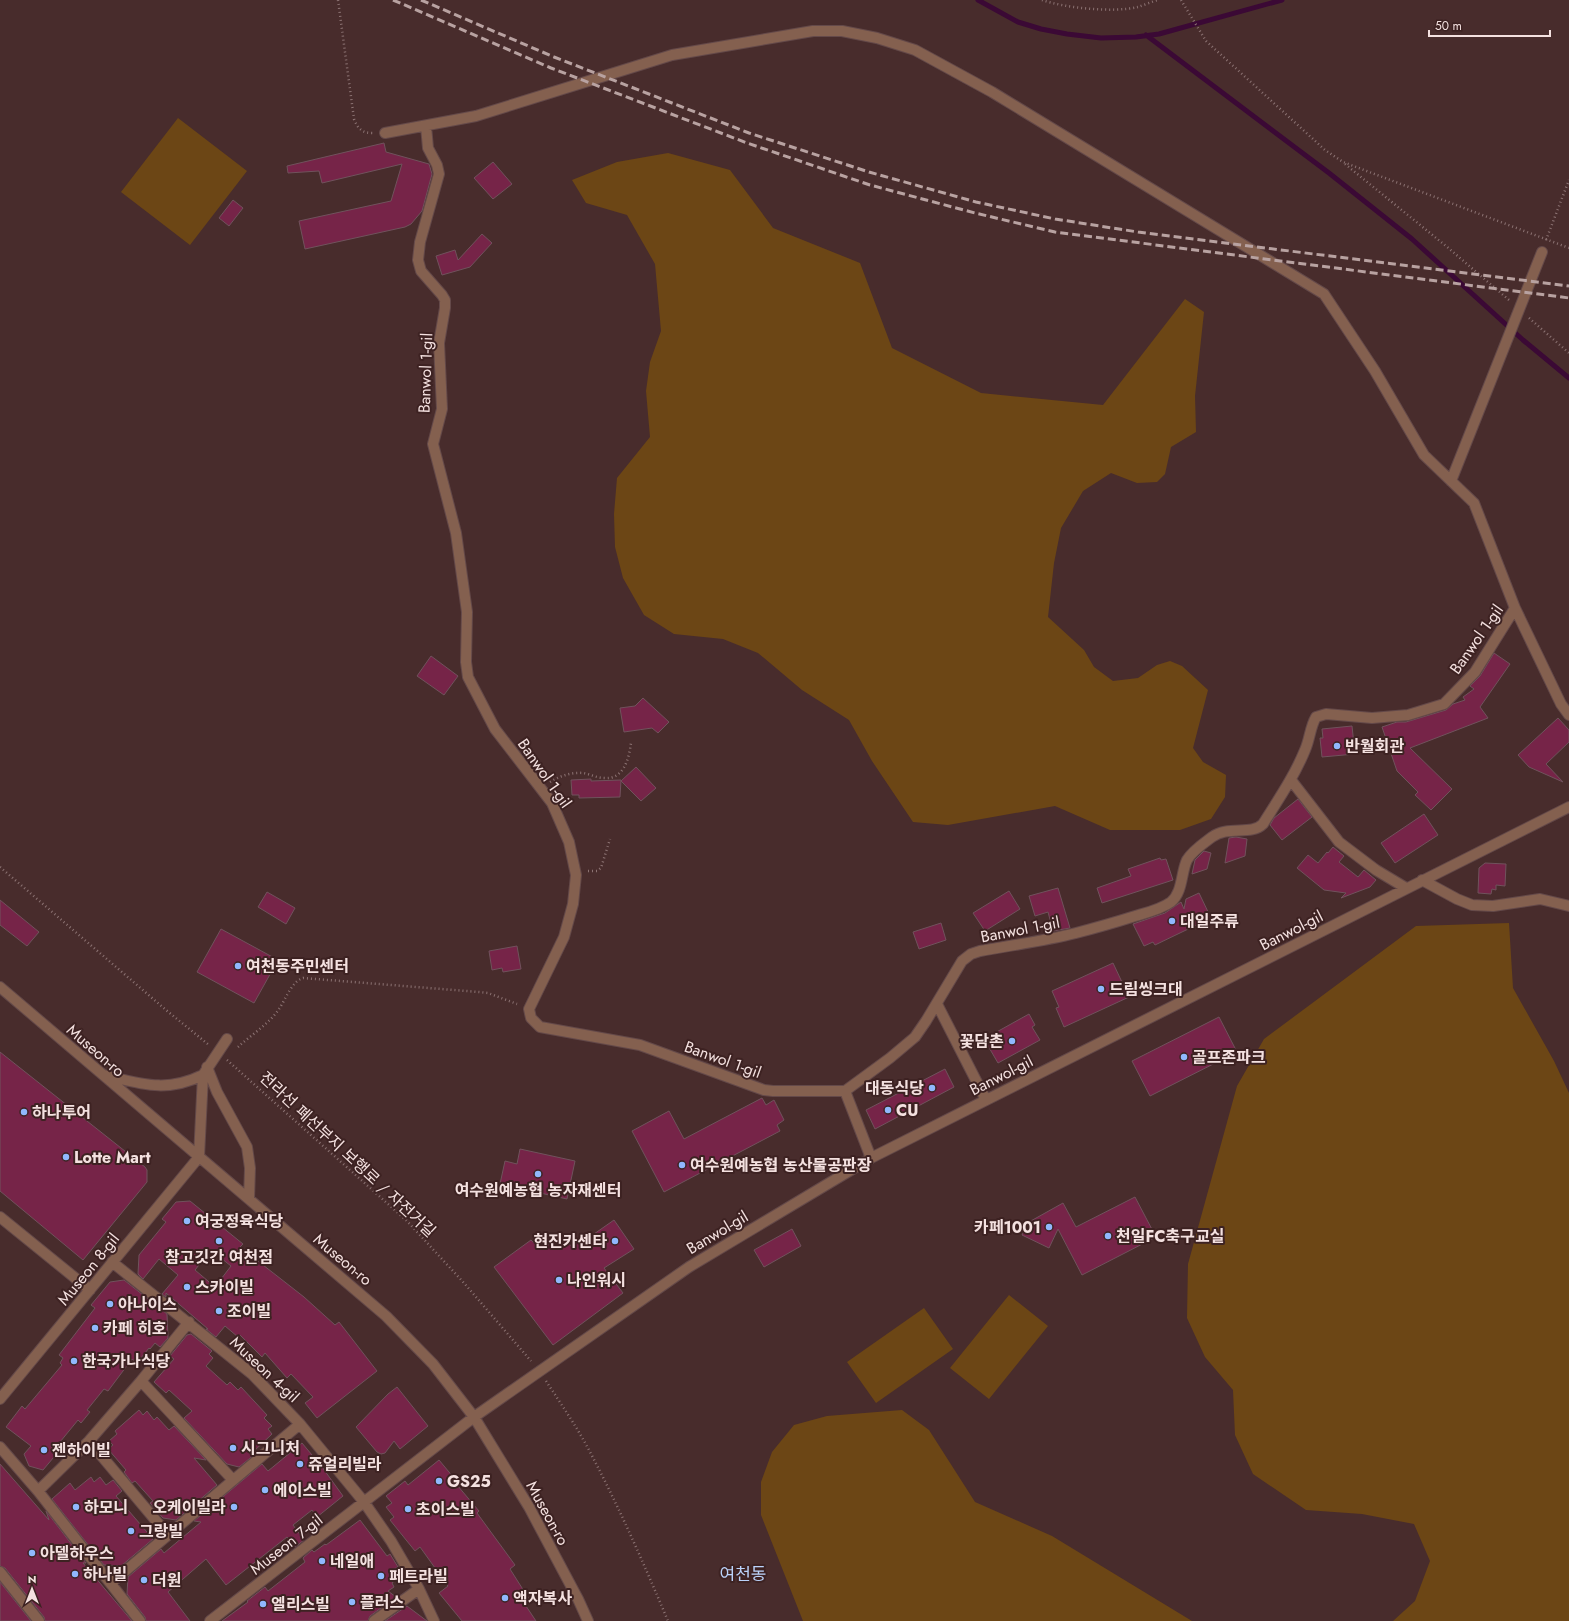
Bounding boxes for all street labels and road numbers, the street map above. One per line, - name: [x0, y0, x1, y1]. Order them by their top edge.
- street label: Banwol 1-gil: [413, 332, 438, 414]
- street label: Banwol 1-gil: [1444, 600, 1509, 679]
- street label: Banwol 1-gil: [512, 734, 577, 813]
- street label: Banwol-gil: [1256, 905, 1327, 956]
- street label: Banwol 1-gil: [978, 911, 1062, 948]
- street label: Museon-ro: [62, 1019, 130, 1082]
- street label: Banwol 1-gil: [681, 1035, 765, 1084]
- street label: Banwol-gil: [966, 1050, 1037, 1101]
- street label: 전라선 폐선부지 보행로 / 자전거길: [254, 1066, 441, 1242]
- street label: Banwol-gil: [682, 1205, 752, 1260]
- street label: Museon 8-gil: [52, 1228, 125, 1310]
- street label: Museon-ro: [308, 1228, 377, 1291]
- street label: Museon 4-gil: [225, 1331, 305, 1408]
- street label: Museon-ro: [520, 1477, 575, 1550]
- street label: Museon 7-gil: [245, 1509, 328, 1580]

